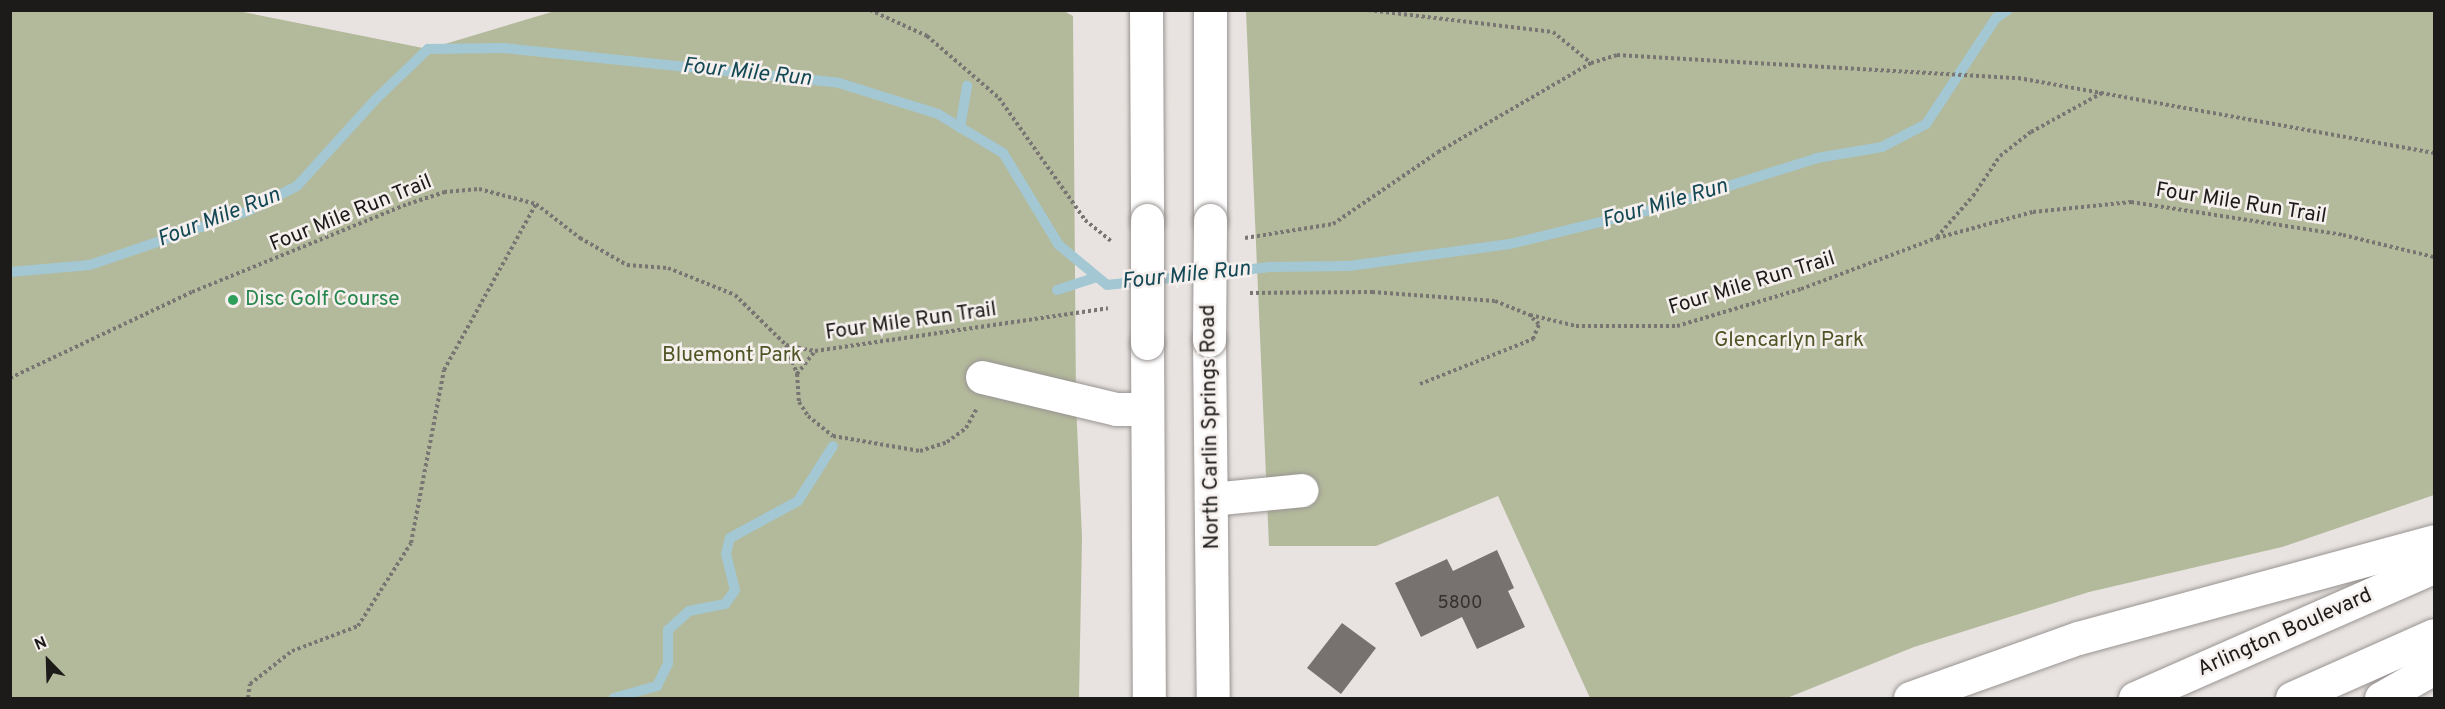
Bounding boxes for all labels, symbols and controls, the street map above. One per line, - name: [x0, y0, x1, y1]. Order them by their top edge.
- water label: Four Mile Run: [681, 53, 813, 93]
- street label: Four Mile Run Trail: [266, 170, 436, 258]
- water label: Four Mile Run: [1599, 173, 1731, 235]
- street label: Four Mile Run Trail: [2153, 178, 2329, 230]
- water label: Four Mile Run: [154, 182, 284, 254]
- street label: Four Mile Run Trail: [1665, 247, 1839, 321]
- water label: Four Mile Run: [1120, 256, 1252, 296]
- place label: Disc Golf Course: [245, 287, 400, 313]
- marker: Disc Golf Course: [226, 293, 240, 307]
- street label: Four Mile Run Trail: [823, 297, 999, 347]
- street label: North Carlin Springs Road: [1196, 304, 1226, 550]
- park label: Glencarlyn Park: [1714, 328, 1864, 354]
- park label: Bluemont Park: [662, 343, 802, 369]
- street label: Arlington Boulevard: [2194, 583, 2376, 683]
- house number: 5800: [1438, 593, 1482, 615]
- north arrow: [18, 631, 78, 691]
- text: N: [32, 633, 50, 656]

